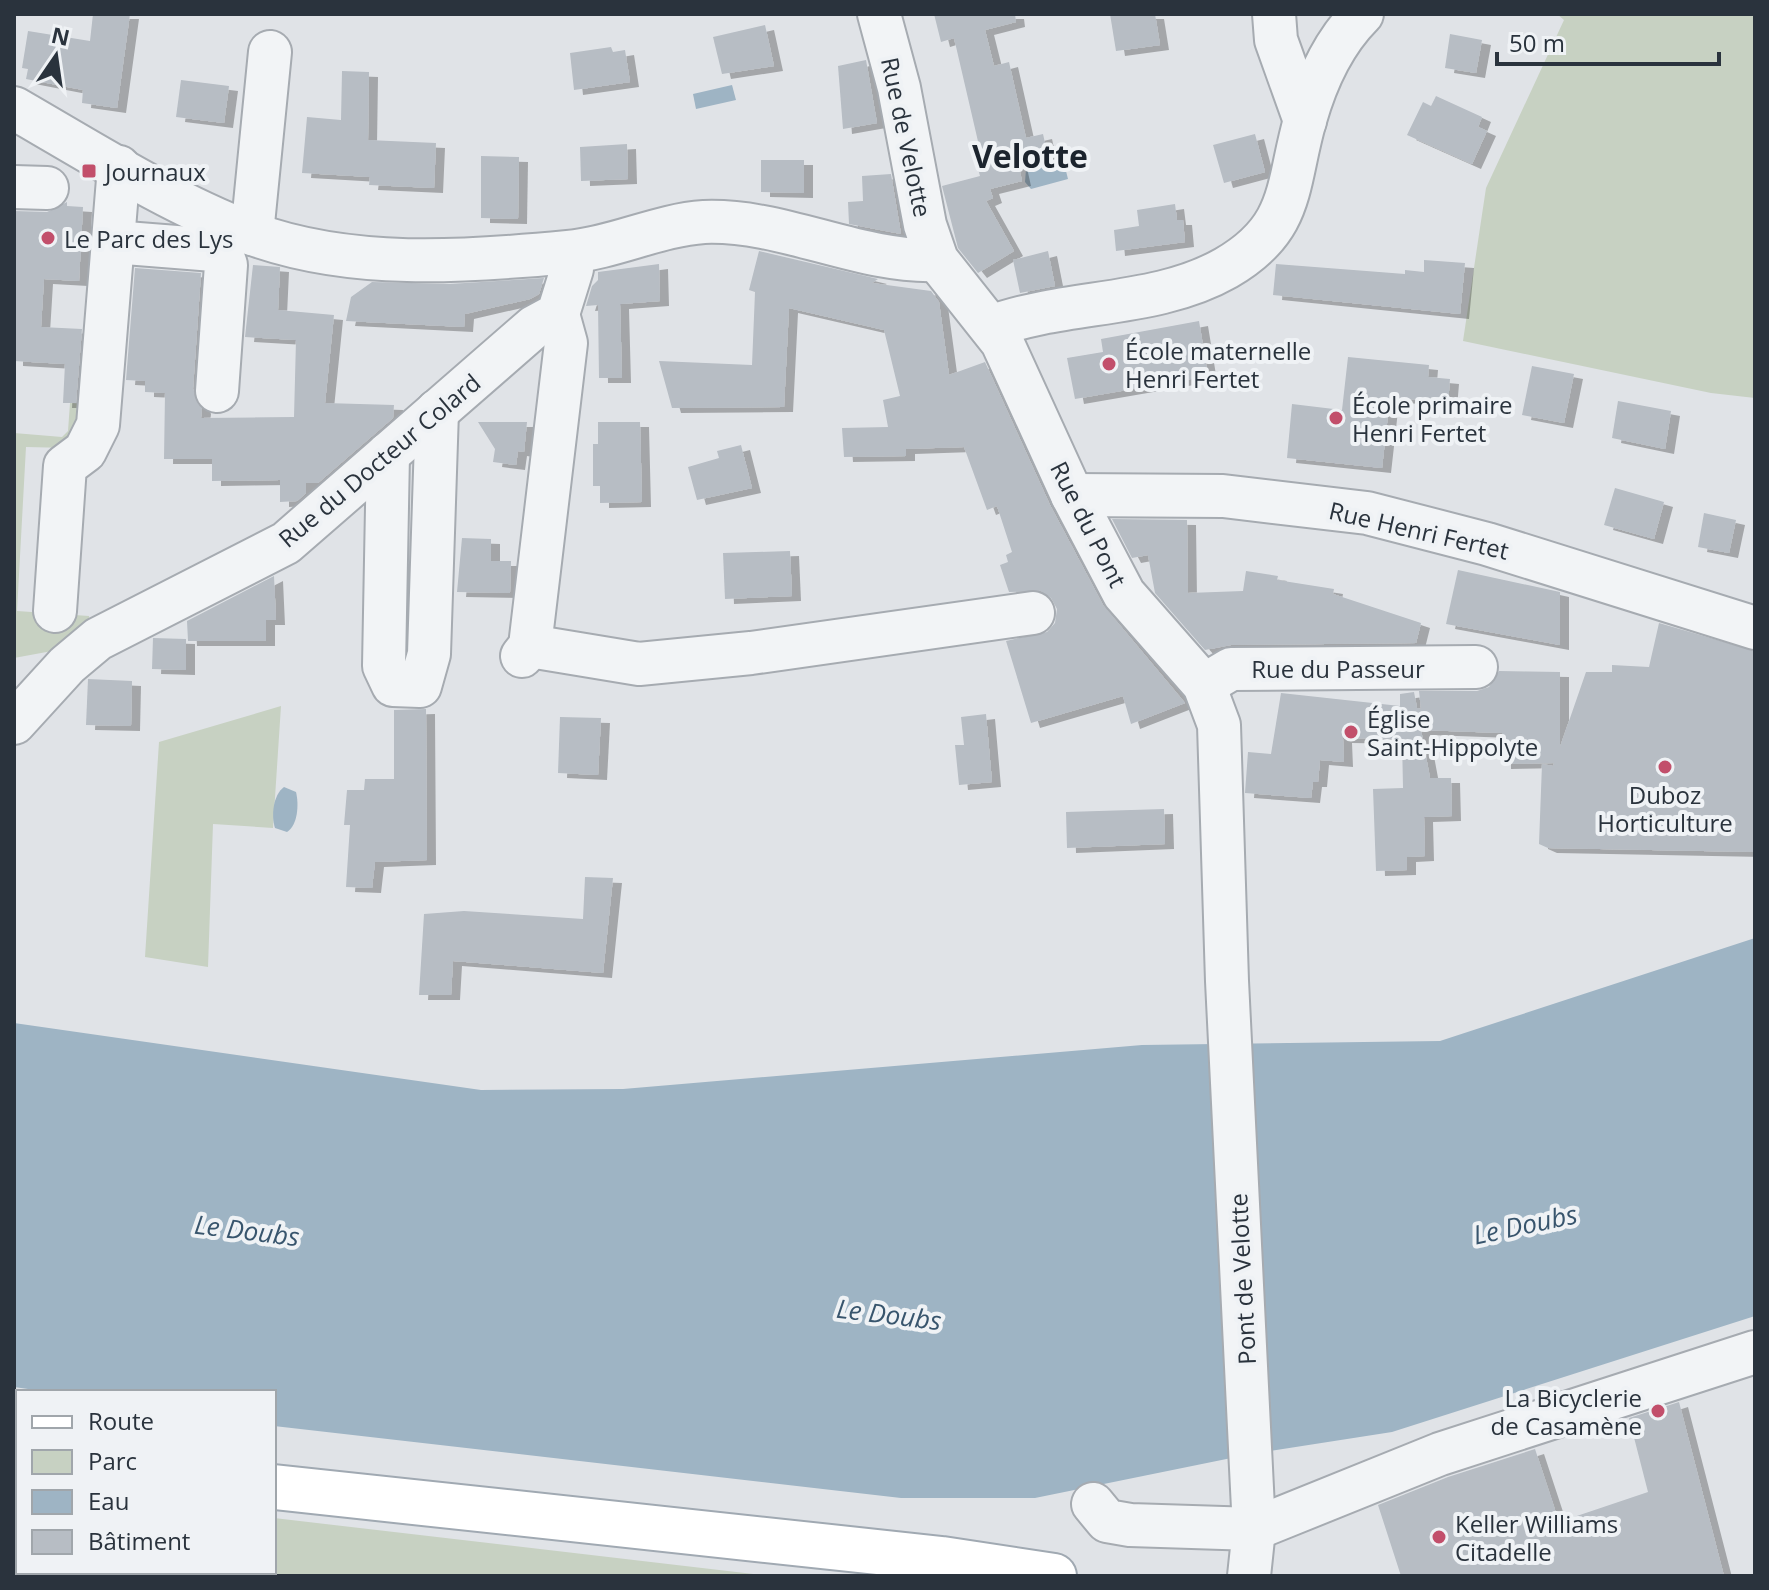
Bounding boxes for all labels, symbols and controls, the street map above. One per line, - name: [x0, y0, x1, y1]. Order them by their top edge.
- north arrow: [16, 16, 96, 96]
- scale bar: [1497, 16, 1719, 66]
- text: N: [49, 19, 73, 52]
- text: 50 m: [1509, 26, 1565, 59]
- street label: Rue de Velotte: [874, 54, 940, 220]
- district label: Velotte: [972, 134, 1088, 177]
- place label: Journaux: [103, 155, 206, 188]
- marker: Journaux: [80, 162, 98, 180]
- place label: Le Parc des Lys: [64, 222, 233, 255]
- marker: Le Parc des Lys: [39, 229, 57, 247]
- place label: École maternelle Henri Fertet: [1125, 334, 1311, 395]
- marker: École maternelle Henri Fertet: [1100, 355, 1118, 373]
- street label: Rue du Docteur Colard: [271, 366, 487, 554]
- place label: École primaire Henri Fertet: [1352, 388, 1513, 449]
- marker: École primaire Henri Fertet: [1327, 409, 1345, 427]
- street label: Rue du Pont: [1043, 455, 1135, 593]
- street label: Rue Henri Fertet: [1326, 493, 1512, 567]
- street label: Rue du Passeur: [1251, 652, 1425, 685]
- place label: Église Saint-Hippolyte: [1367, 702, 1538, 763]
- marker: Église Saint-Hippolyte: [1342, 723, 1360, 741]
- marker: Duboz Horticulture: [1656, 758, 1674, 776]
- place label: Duboz Horticulture: [1597, 778, 1733, 839]
- street label: Pont de Velotte: [1221, 1192, 1263, 1366]
- water label: Le Doubs: [1470, 1195, 1580, 1253]
- water label: Le Doubs: [193, 1206, 301, 1254]
- water label: Le Doubs: [835, 1290, 943, 1338]
- place label: La Bicyclerie de Casamène: [1490, 1381, 1642, 1442]
- legend: [16, 1390, 276, 1574]
- marker: La Bicyclerie de Casamène: [1649, 1402, 1667, 1420]
- text: Route: [88, 1404, 154, 1437]
- text: Parc: [88, 1444, 137, 1477]
- text: Eau: [88, 1484, 129, 1517]
- place label: Keller Williams Citadelle: [1455, 1507, 1618, 1568]
- text: Bâtiment: [88, 1524, 190, 1557]
- marker: Keller Williams Citadelle: [1430, 1528, 1448, 1546]

